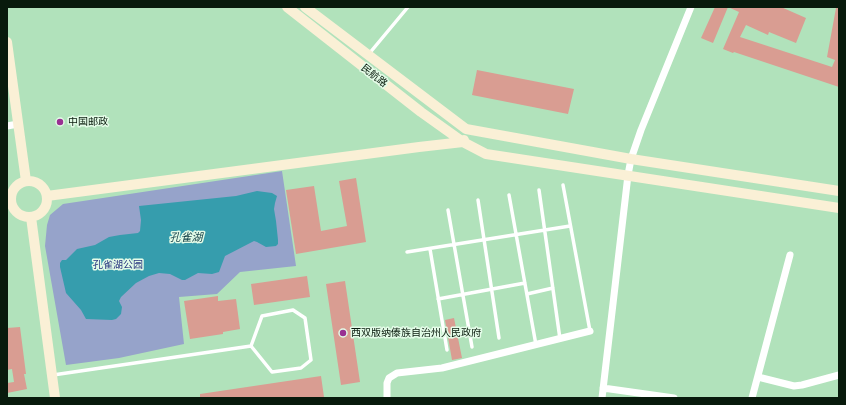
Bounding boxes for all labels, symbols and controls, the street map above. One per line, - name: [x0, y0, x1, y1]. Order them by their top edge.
- street label: 民航路: [358, 62, 390, 90]
- place label: 中国邮政: [68, 116, 108, 128]
- marker: 中国邮政: [55, 117, 65, 127]
- water label: 孔雀湖: [170, 231, 202, 245]
- park label: 孔雀湖公园: [93, 259, 143, 271]
- place label: 西双版纳傣族自治州人民政府: [351, 327, 481, 339]
- marker: 西双版纳傣族自治州人民政府: [338, 328, 348, 338]

